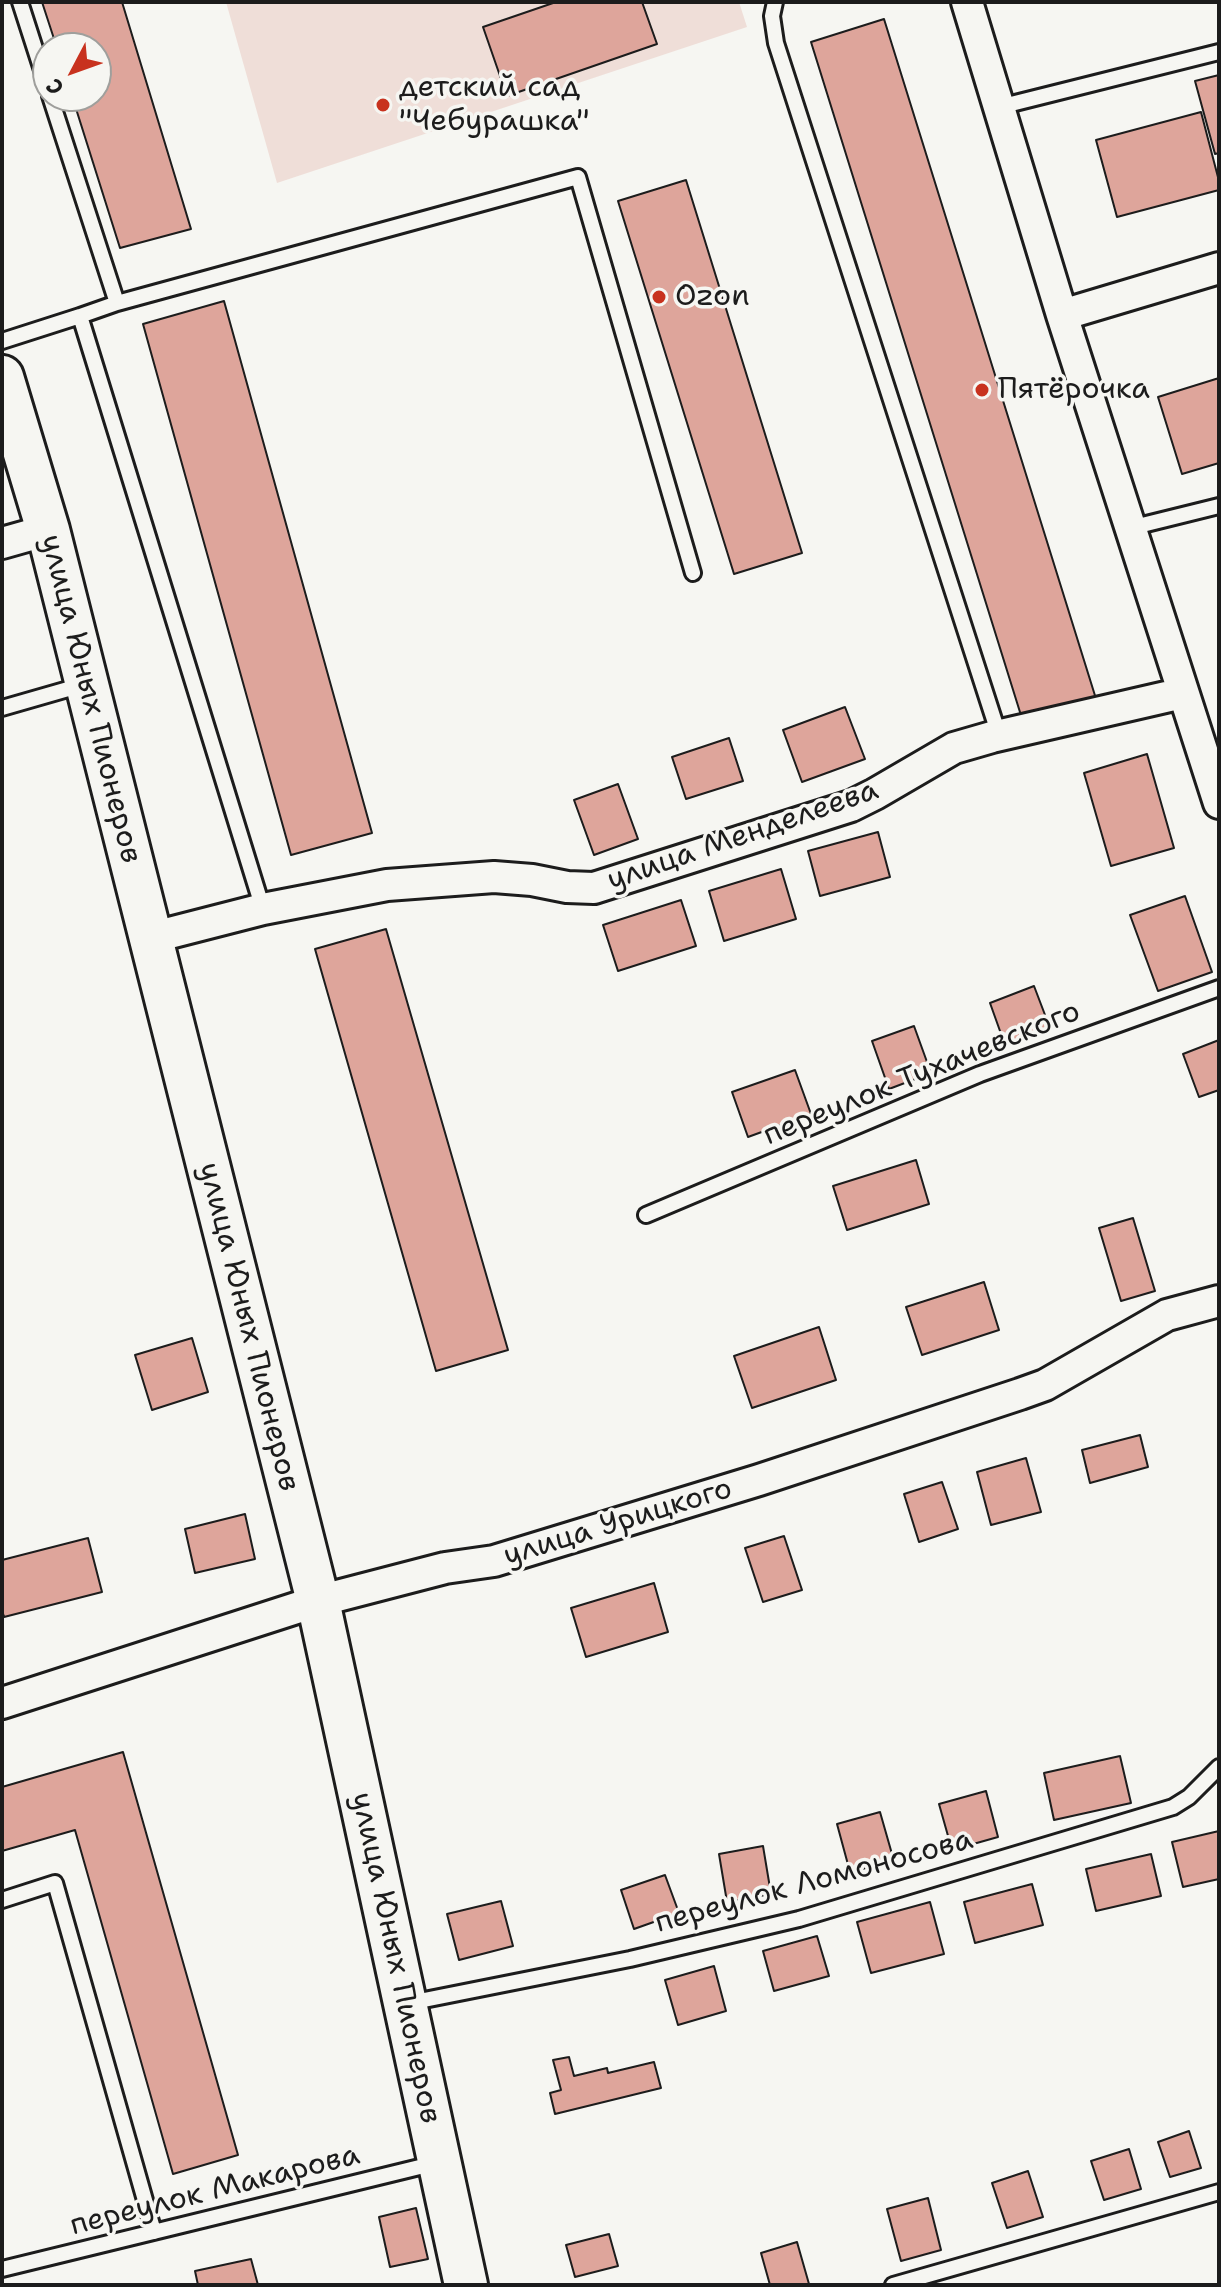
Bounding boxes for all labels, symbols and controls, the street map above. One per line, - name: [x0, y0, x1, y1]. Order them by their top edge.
- north arrow: [32, 32, 112, 112]
- place label: детский сад "Чебурашка": [399, 70, 589, 140]
- text: С: [40, 72, 70, 101]
- marker: детский сад "Чебурашка": [374, 96, 392, 114]
- place label: Ozon: [675, 279, 750, 315]
- marker: Ozon: [650, 288, 668, 306]
- place label: Пятёрочка: [998, 372, 1150, 408]
- marker: Пятёрочка: [973, 381, 991, 399]
- street label: улица Юных Пионеров: [32, 531, 148, 867]
- street label: улица Менделеева: [603, 773, 883, 899]
- street label: переулок Тухачевского: [758, 994, 1086, 1154]
- street label: улица Юных Пионеров: [190, 1159, 306, 1495]
- street label: улица Урицкого: [499, 1471, 737, 1575]
- street label: улица Юных Пионеров: [342, 1789, 448, 2127]
- street label: переулок Ломоносова: [651, 1822, 977, 1942]
- street label: переулок Макарова: [66, 2138, 364, 2244]

